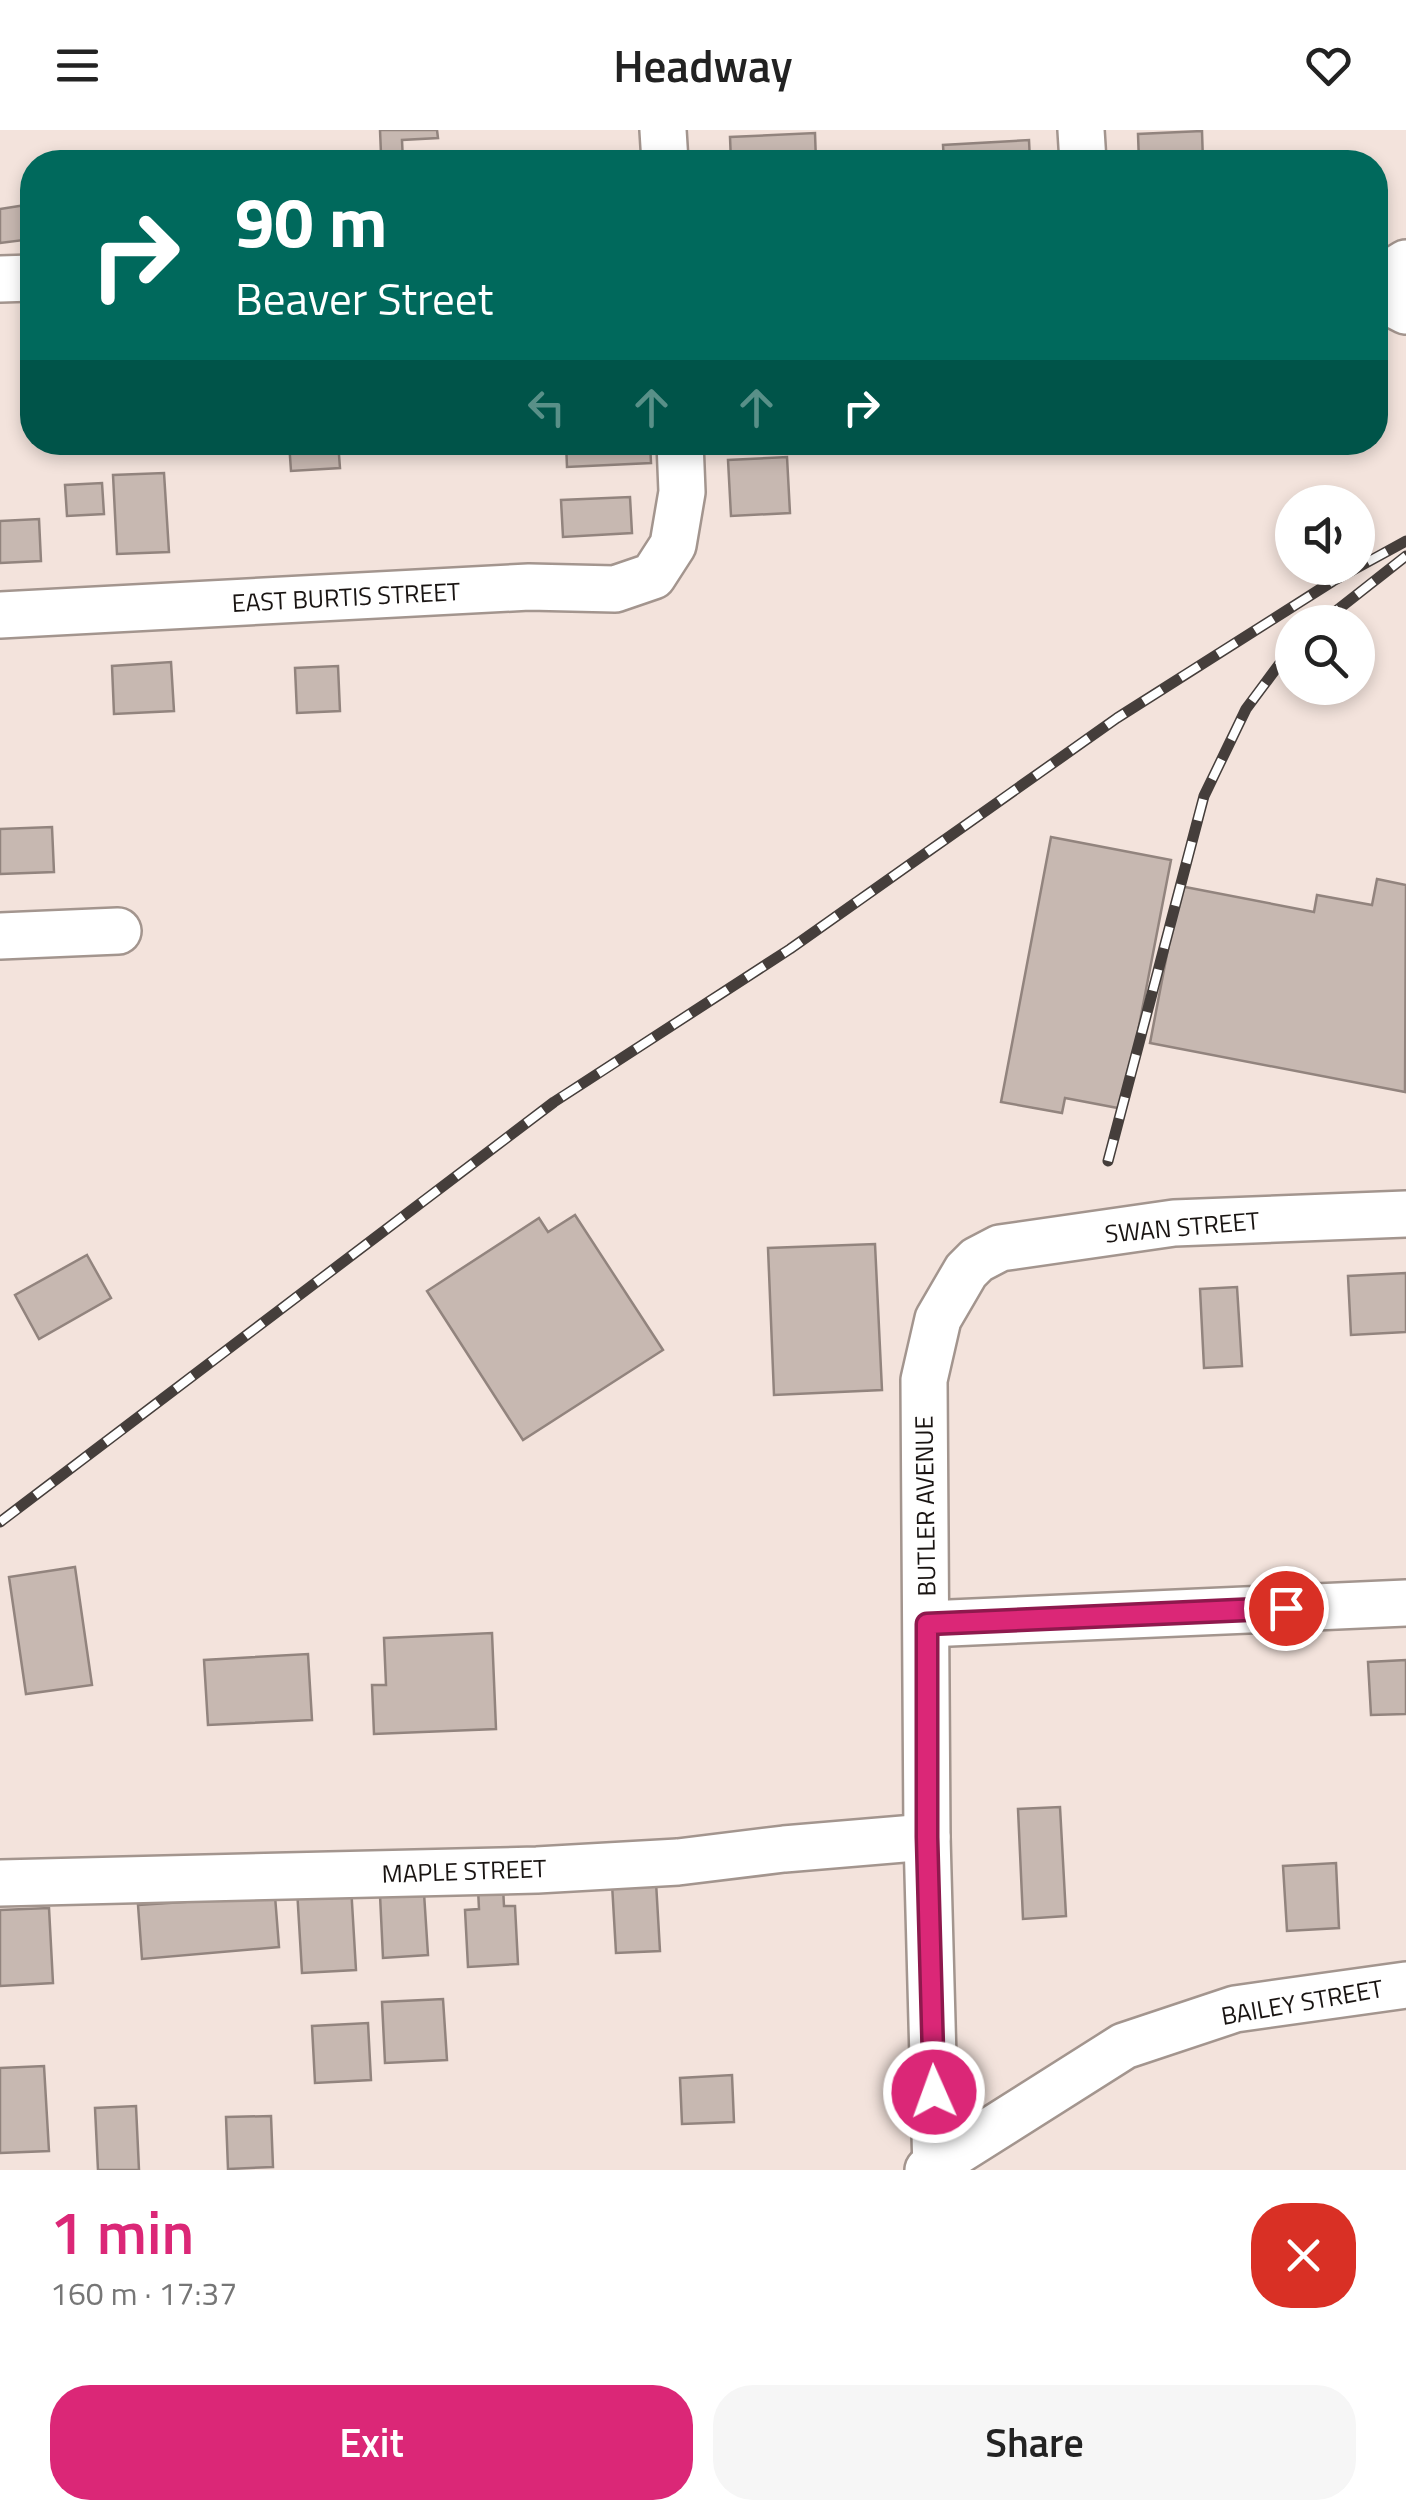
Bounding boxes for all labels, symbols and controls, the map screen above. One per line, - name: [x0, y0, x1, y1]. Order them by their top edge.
- text: Headway: [613, 31, 793, 99]
- icon: menu: [50, 38, 105, 93]
- icon: heart: [1301, 38, 1356, 93]
- text: 90 m: [235, 168, 388, 274]
- icon: right: [70, 190, 200, 320]
- text: Beaver Street: [235, 264, 493, 332]
- icon: left: [519, 380, 574, 435]
- icon: ahead: [624, 380, 679, 435]
- icon: ahead: [729, 380, 784, 435]
- icon: right: [834, 380, 889, 435]
- map controls: [1275, 485, 1375, 705]
- button: sound: [1275, 485, 1375, 585]
- street label: EAST BURTIS STREET: [231, 572, 461, 622]
- button: search: [1275, 605, 1375, 705]
- street label: SWAN STREET: [1103, 1201, 1261, 1253]
- street label: BUTLER AVENUE: [904, 1415, 946, 1597]
- pin: [1244, 1566, 1329, 1651]
- icon: arrive: [1259, 1581, 1314, 1636]
- street label: MAPLE STREET: [381, 1849, 547, 1893]
- street label: BAILEY STREET: [1218, 1969, 1386, 2035]
- position arrow: [882, 2040, 986, 2144]
- text: 1 min: [50, 2186, 194, 2277]
- button: close: [1251, 2203, 1356, 2308]
- text: 160 m · 17:37: [50, 2269, 237, 2317]
- button: Exit: [50, 2385, 693, 2500]
- button: Share: [713, 2385, 1356, 2500]

